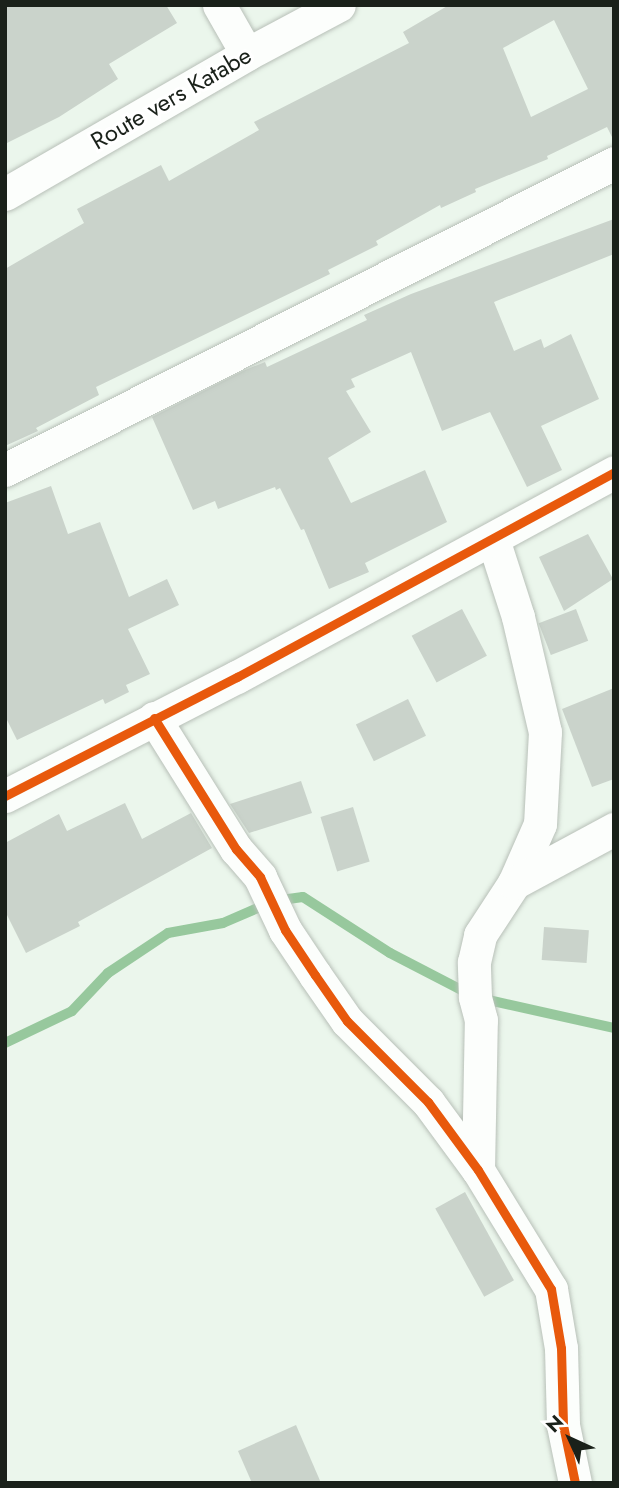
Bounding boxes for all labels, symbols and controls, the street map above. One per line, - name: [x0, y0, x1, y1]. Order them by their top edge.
- street label: Route vers Katabe: [86, 40, 256, 156]
- north arrow: [535, 1404, 605, 1474]
- text: N: [540, 1409, 570, 1439]

